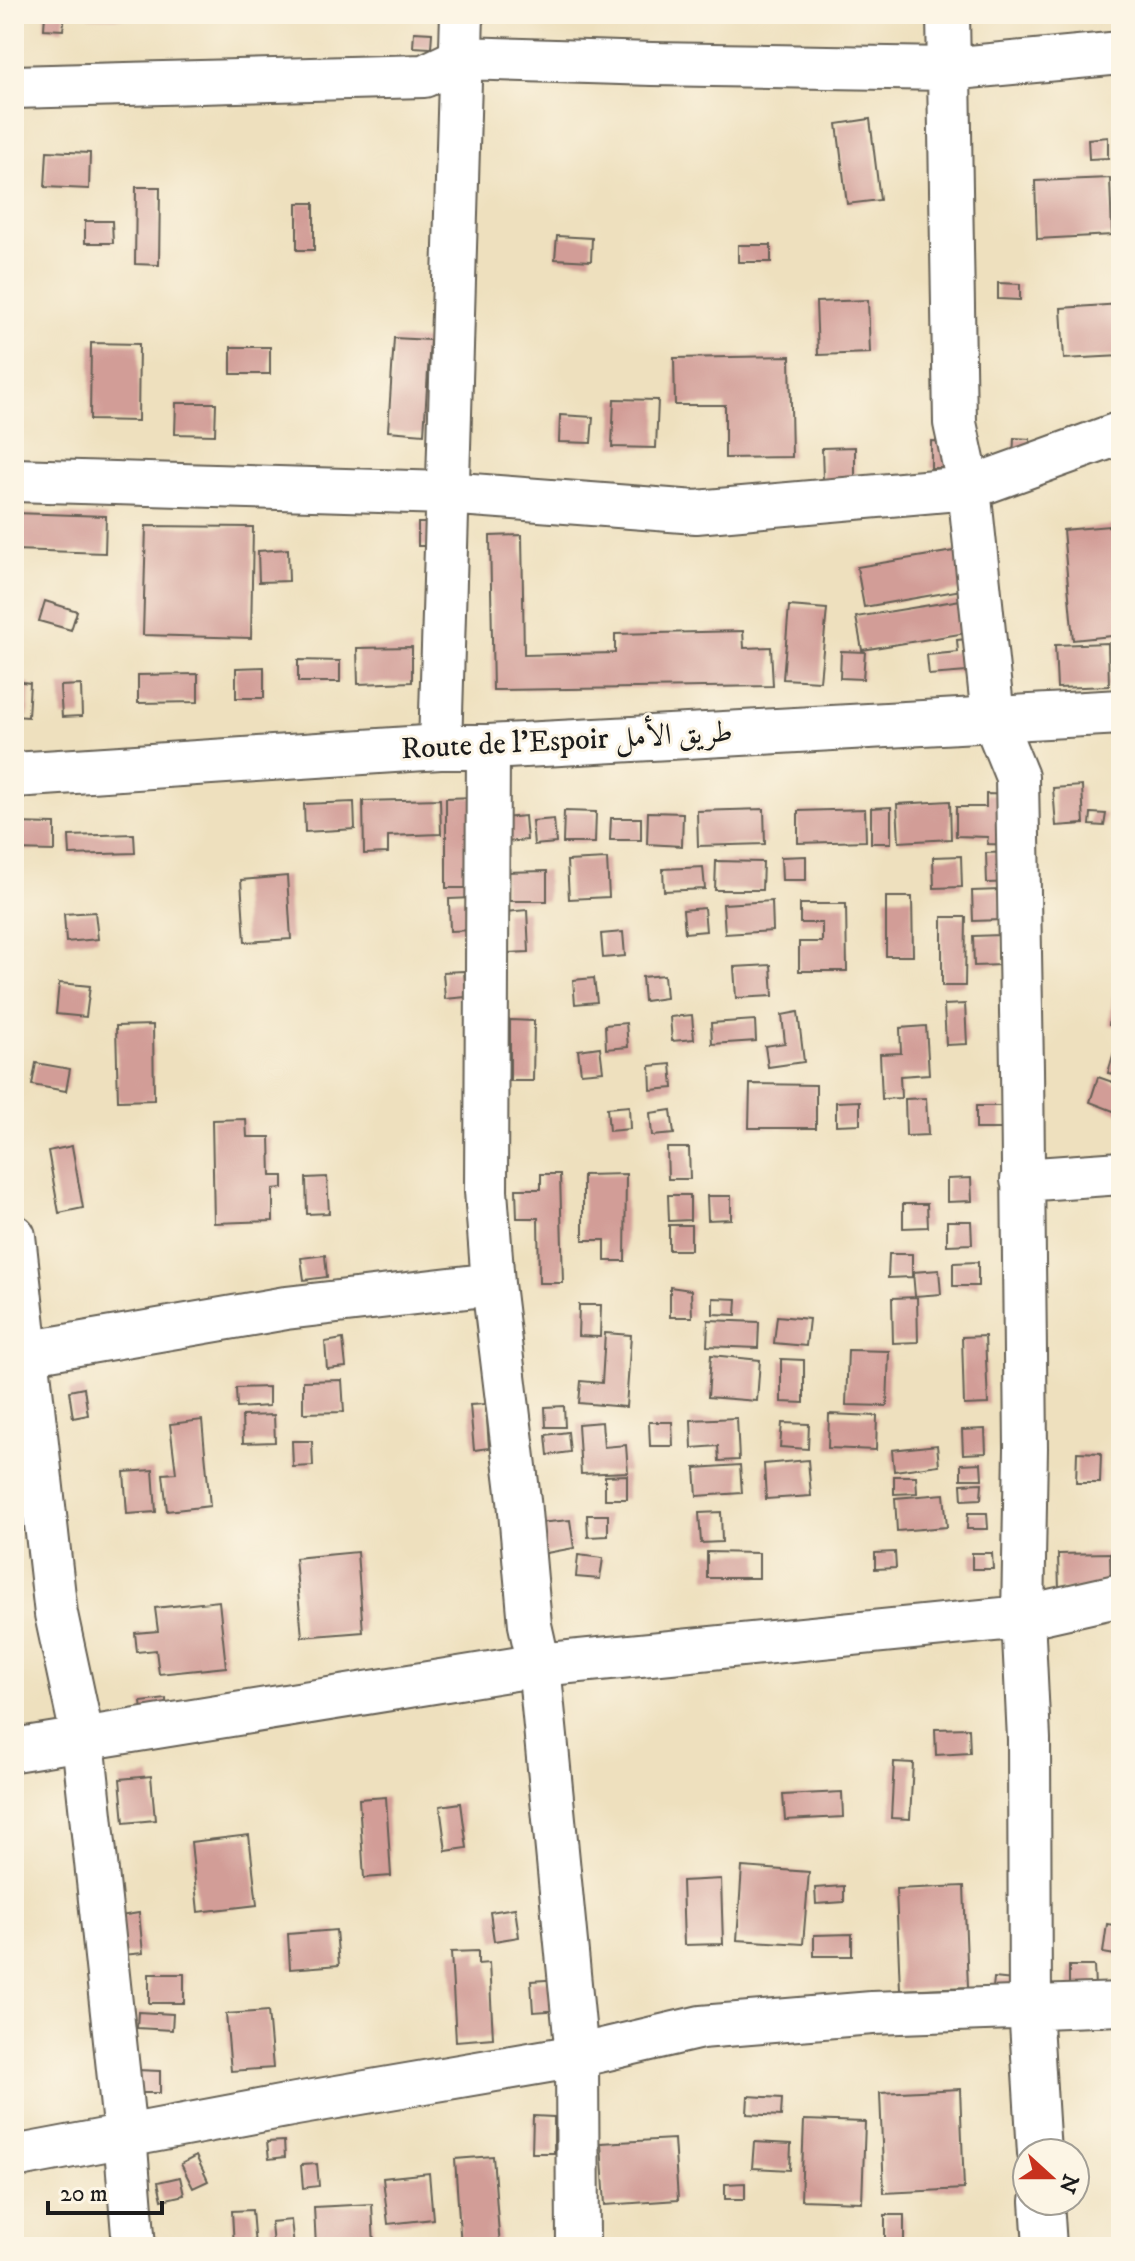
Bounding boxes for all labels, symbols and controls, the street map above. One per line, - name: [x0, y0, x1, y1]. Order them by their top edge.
- street label: Route de l’Espoir طريق الأمل: [400, 710, 734, 769]
- north arrow: [1011, 2137, 1091, 2217]
- scale bar: [48, 2165, 162, 2215]
- text: N: [1052, 2170, 1084, 2197]
- text: 20 m: [60, 2179, 108, 2209]

